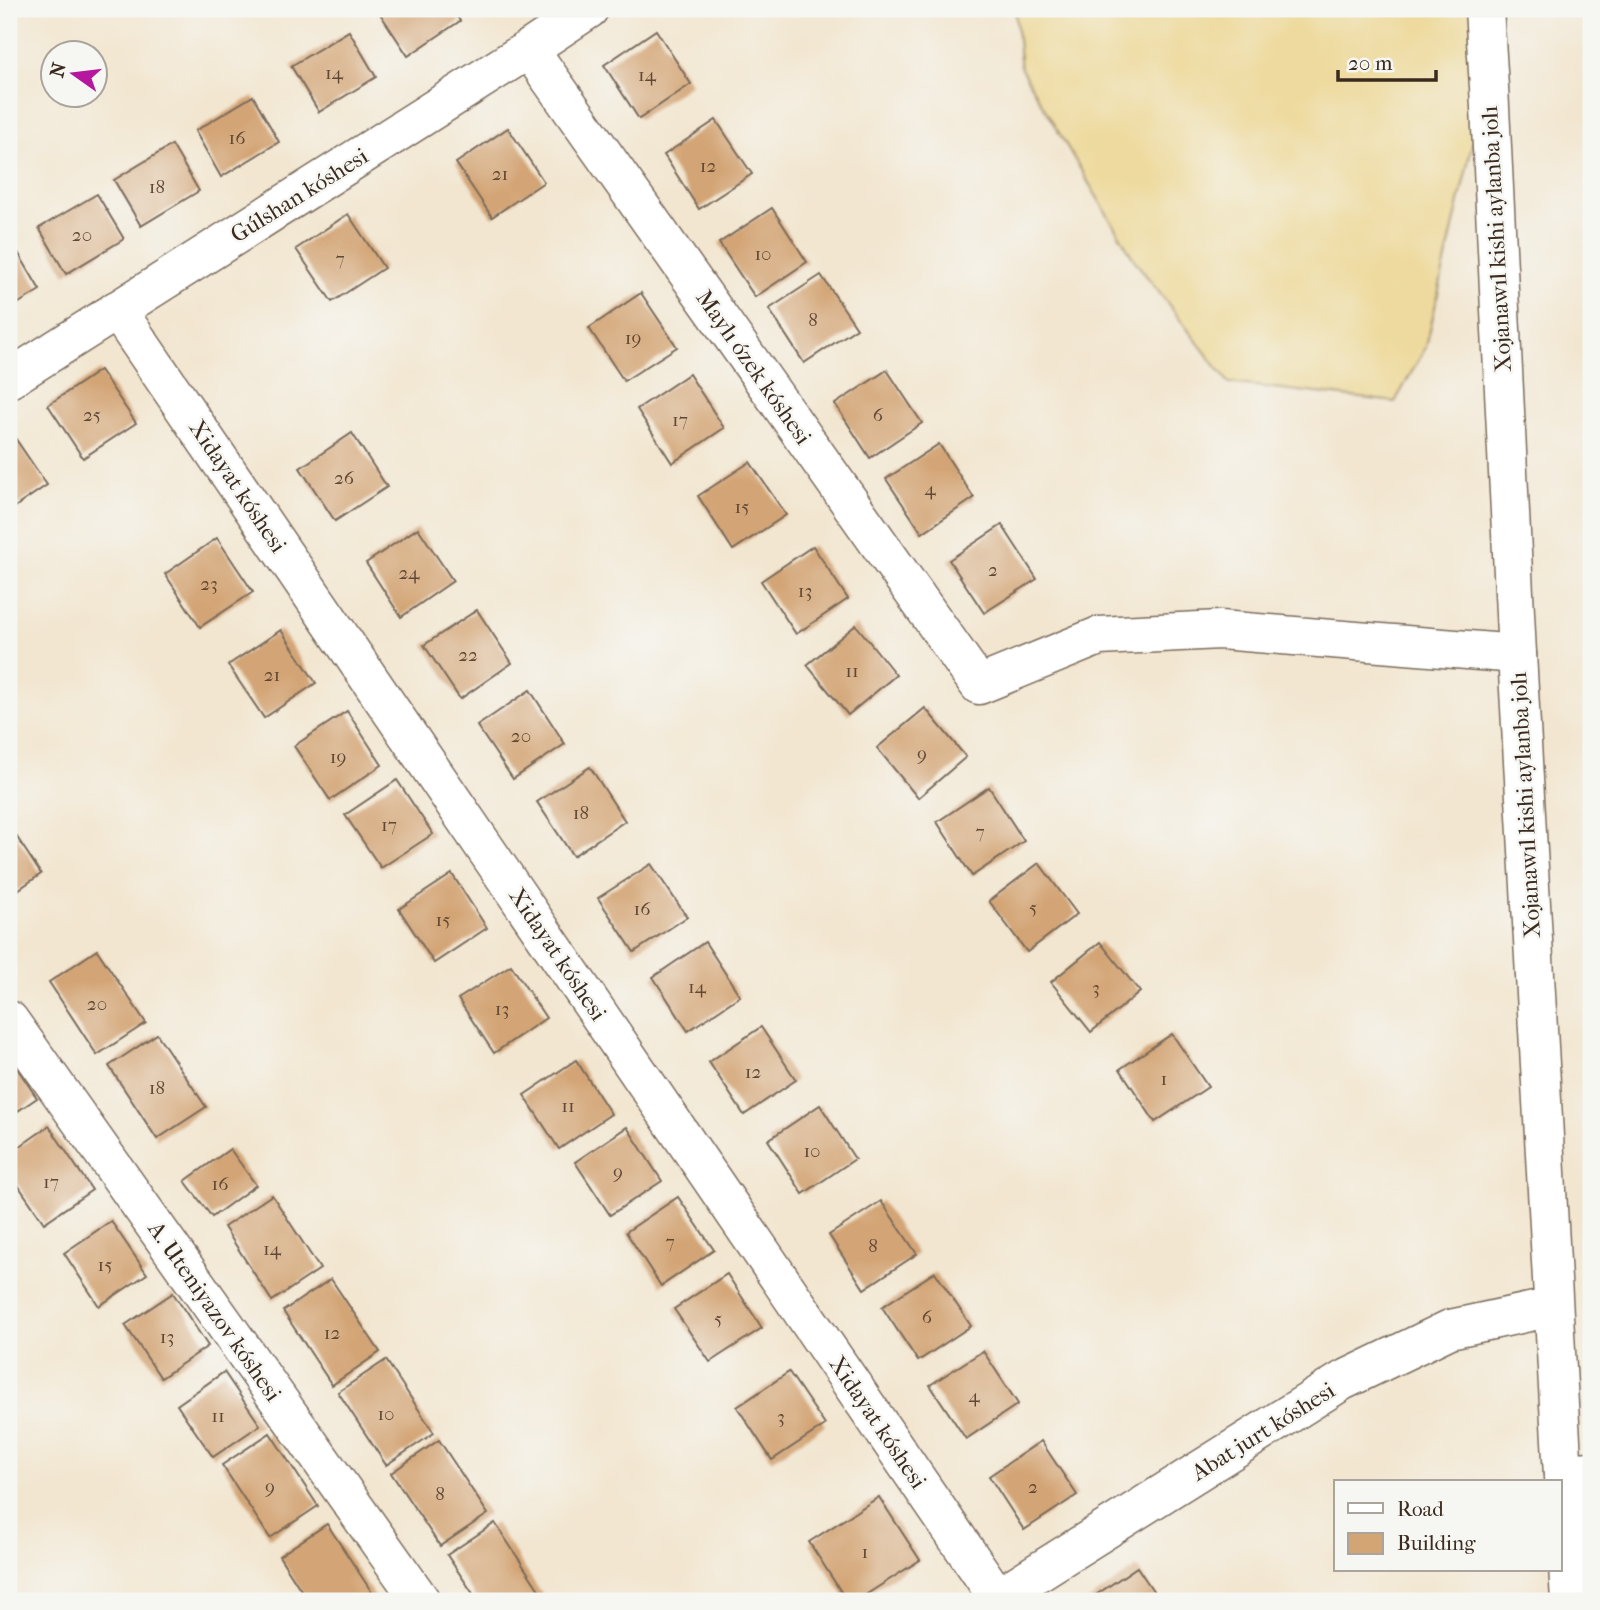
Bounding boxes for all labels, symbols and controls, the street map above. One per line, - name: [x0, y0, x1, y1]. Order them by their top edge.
- north arrow: [38, 38, 108, 108]
- scale bar: [1338, 38, 1436, 82]
- text: 20 m: [1348, 51, 1393, 75]
- text: N: [46, 60, 71, 80]
- house number: 14: [325, 62, 344, 84]
- house number: 14: [638, 64, 657, 86]
- street label: Xojanawıl kishi aylanba jolı: [1476, 105, 1517, 373]
- house number: 16: [229, 127, 246, 149]
- street label: Gúlshan kóshesi: [226, 142, 373, 248]
- house number: 12: [700, 155, 717, 177]
- house number: 21: [492, 163, 508, 185]
- house number: 18: [149, 176, 165, 198]
- house number: 20: [72, 224, 92, 246]
- house number: 10: [754, 243, 772, 265]
- house number: 7: [335, 248, 345, 270]
- street label: Maylı ózek kóshesi: [690, 285, 817, 450]
- house number: 8: [808, 309, 818, 331]
- house number: 19: [625, 327, 641, 349]
- house number: 25: [83, 404, 101, 426]
- house number: 6: [873, 404, 884, 426]
- house number: 17: [672, 409, 688, 431]
- street label: Xidayat kóshesi: [183, 415, 292, 558]
- house number: 26: [334, 467, 355, 489]
- house number: 4: [924, 478, 936, 500]
- house number: 15: [735, 496, 749, 518]
- house number: 2: [988, 559, 998, 581]
- house number: 24: [399, 562, 420, 584]
- house number: 23: [200, 573, 218, 595]
- house number: 13: [798, 580, 812, 602]
- house number: 22: [458, 644, 478, 666]
- house number: 11: [845, 660, 859, 682]
- house number: 21: [264, 664, 280, 686]
- street label: Xojanawıl kishi aylanba jolı: [1505, 671, 1546, 939]
- house number: 20: [511, 725, 531, 747]
- house number: 9: [917, 743, 927, 765]
- house number: 19: [330, 746, 346, 768]
- house number: 18: [573, 802, 589, 824]
- house number: 17: [381, 814, 397, 836]
- house number: 7: [975, 821, 985, 843]
- street label: Xidayat kóshesi: [503, 883, 612, 1026]
- house number: 5: [1029, 897, 1037, 919]
- house number: 16: [634, 898, 651, 920]
- house number: 15: [436, 909, 450, 931]
- house number: 14: [688, 976, 707, 998]
- house number: 3: [1092, 977, 1100, 999]
- house number: 20: [87, 993, 107, 1015]
- house number: 13: [495, 998, 509, 1020]
- house number: 12: [745, 1061, 762, 1083]
- house number: 1: [1161, 1068, 1167, 1090]
- house number: 18: [149, 1077, 165, 1099]
- house number: 11: [561, 1095, 575, 1117]
- house number: 10: [803, 1140, 821, 1162]
- house number: 9: [613, 1161, 623, 1183]
- house number: 17: [43, 1171, 59, 1193]
- house number: 16: [212, 1173, 229, 1195]
- street label: A. Uteniyazov kóshesi: [142, 1215, 287, 1407]
- house number: 7: [665, 1231, 675, 1253]
- house number: 8: [868, 1235, 878, 1257]
- house number: 14: [263, 1238, 282, 1260]
- house number: 15: [98, 1254, 112, 1276]
- house number: 6: [922, 1306, 933, 1328]
- house number: 5: [714, 1308, 722, 1330]
- house number: 12: [324, 1322, 341, 1344]
- house number: 13: [160, 1326, 174, 1348]
- street label: Xidayat kóshesi: [823, 1351, 932, 1494]
- street label: Abat jurt kóshesi: [1186, 1377, 1340, 1487]
- house number: 4: [968, 1385, 980, 1407]
- house number: 10: [377, 1403, 395, 1425]
- house number: 11: [211, 1405, 225, 1427]
- house number: 3: [777, 1406, 785, 1428]
- house number: 9: [265, 1476, 275, 1498]
- house number: 2: [1028, 1476, 1038, 1498]
- legend: [1334, 1480, 1562, 1572]
- house number: 8: [435, 1483, 445, 1505]
- text: Road: [1397, 1497, 1444, 1521]
- text: Building: [1397, 1531, 1476, 1555]
- house number: 1: [862, 1541, 868, 1563]

